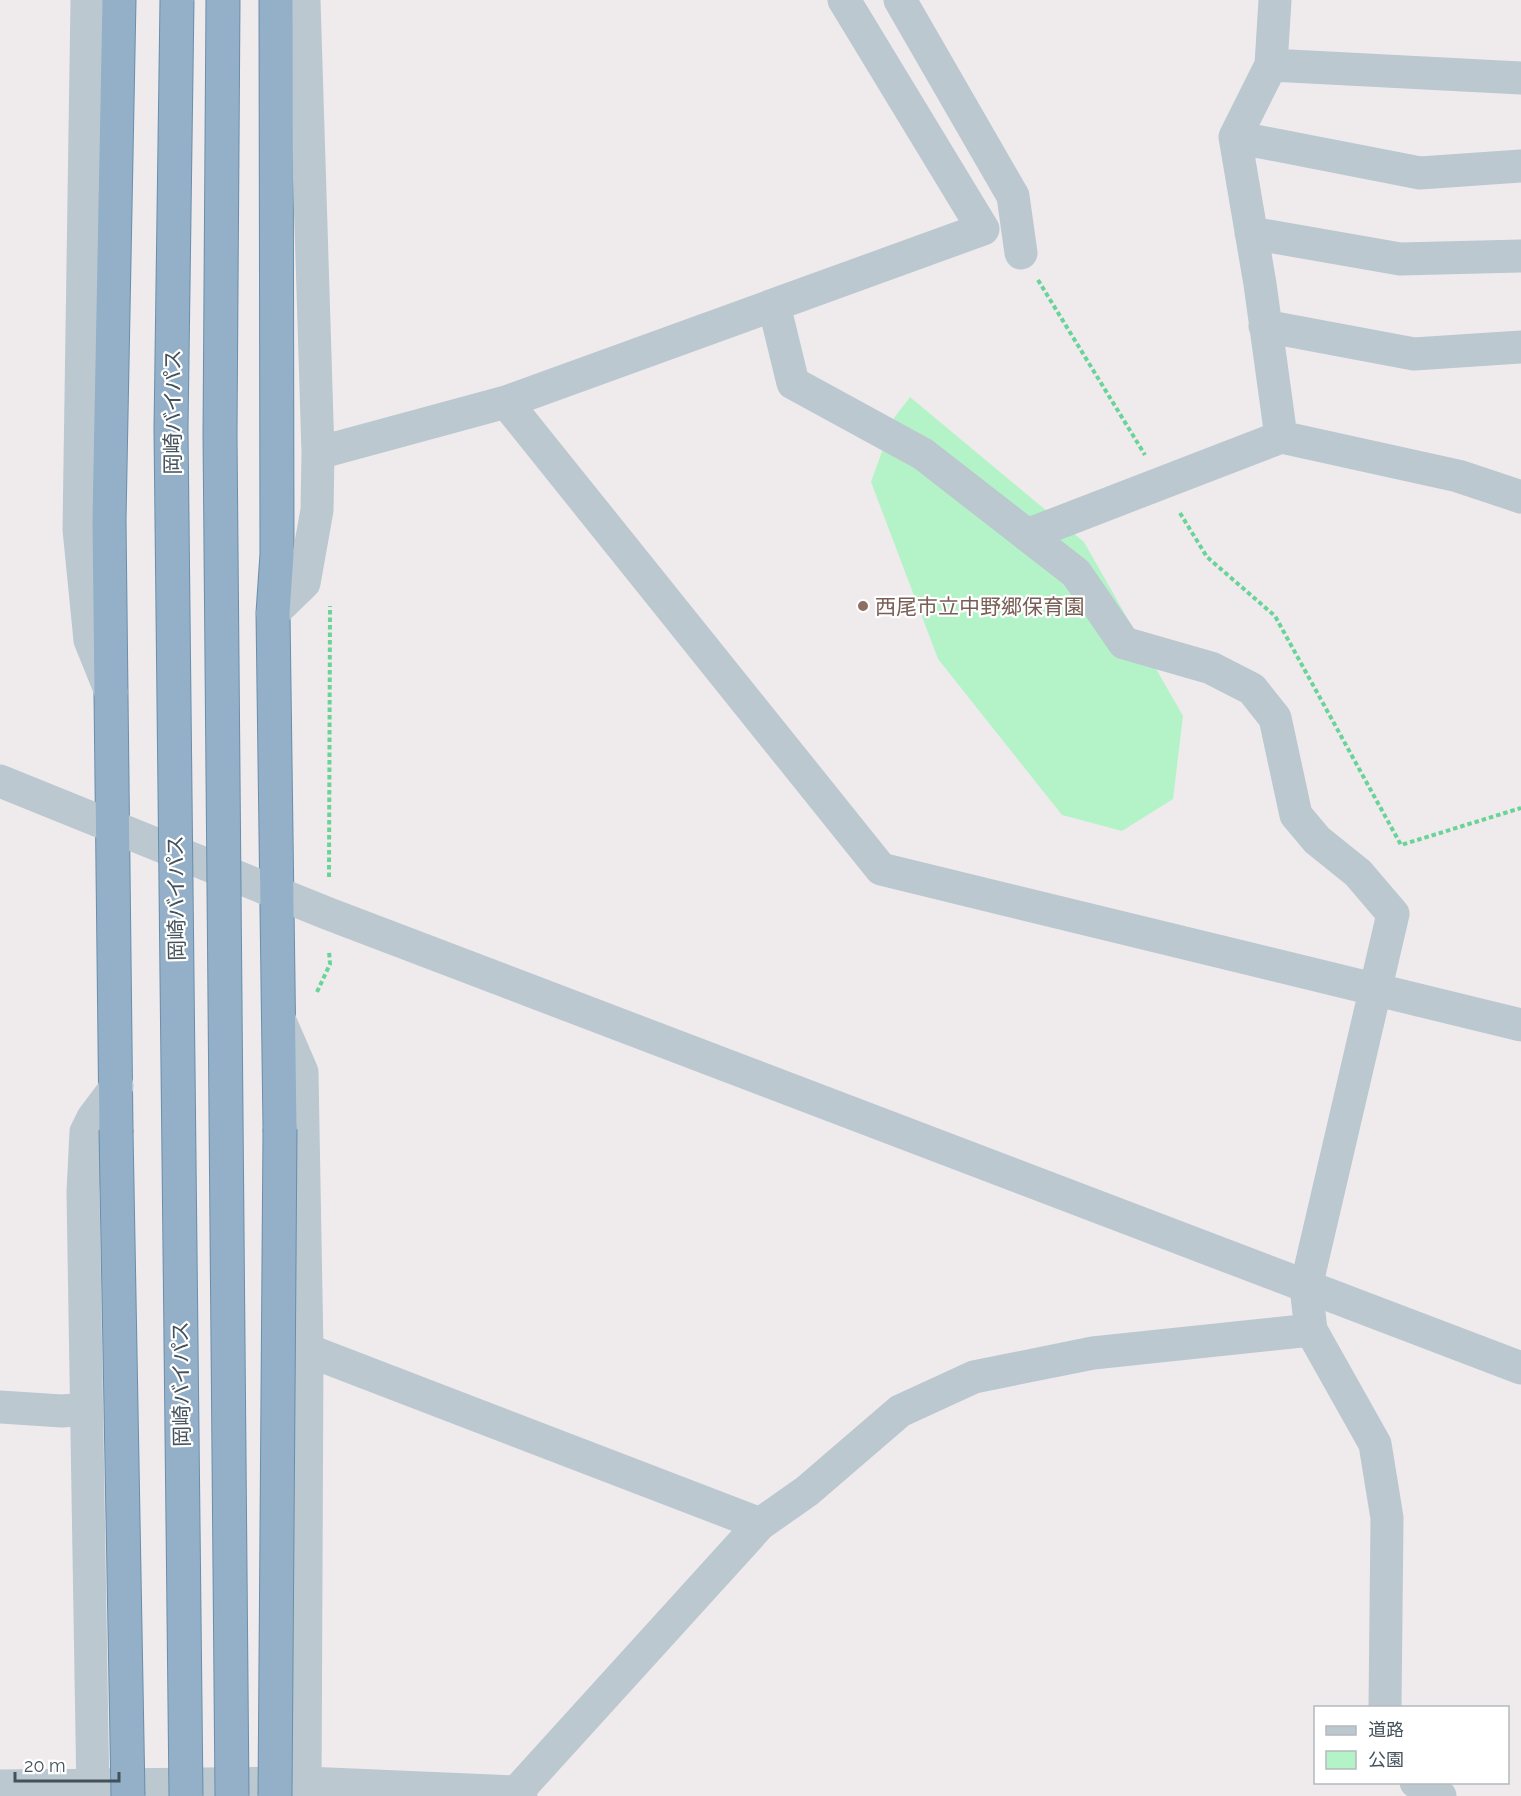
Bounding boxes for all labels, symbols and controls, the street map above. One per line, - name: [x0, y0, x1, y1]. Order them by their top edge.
- street label: 岡崎バイパス: [160, 349, 185, 475]
- place label: 西尾市立中野郷保育園: [875, 594, 1085, 619]
- marker: 西尾市立中野郷保育園: [856, 599, 870, 613]
- street label: 岡崎バイパス: [162, 835, 190, 961]
- street label: 岡崎バイパス: [167, 1321, 195, 1447]
- legend: [1314, 1706, 1509, 1784]
- text: 道路: [1368, 1719, 1404, 1740]
- scale bar: [15, 1745, 118, 1783]
- text: 公園: [1368, 1749, 1404, 1770]
- text: 20 m: [24, 1755, 66, 1776]

